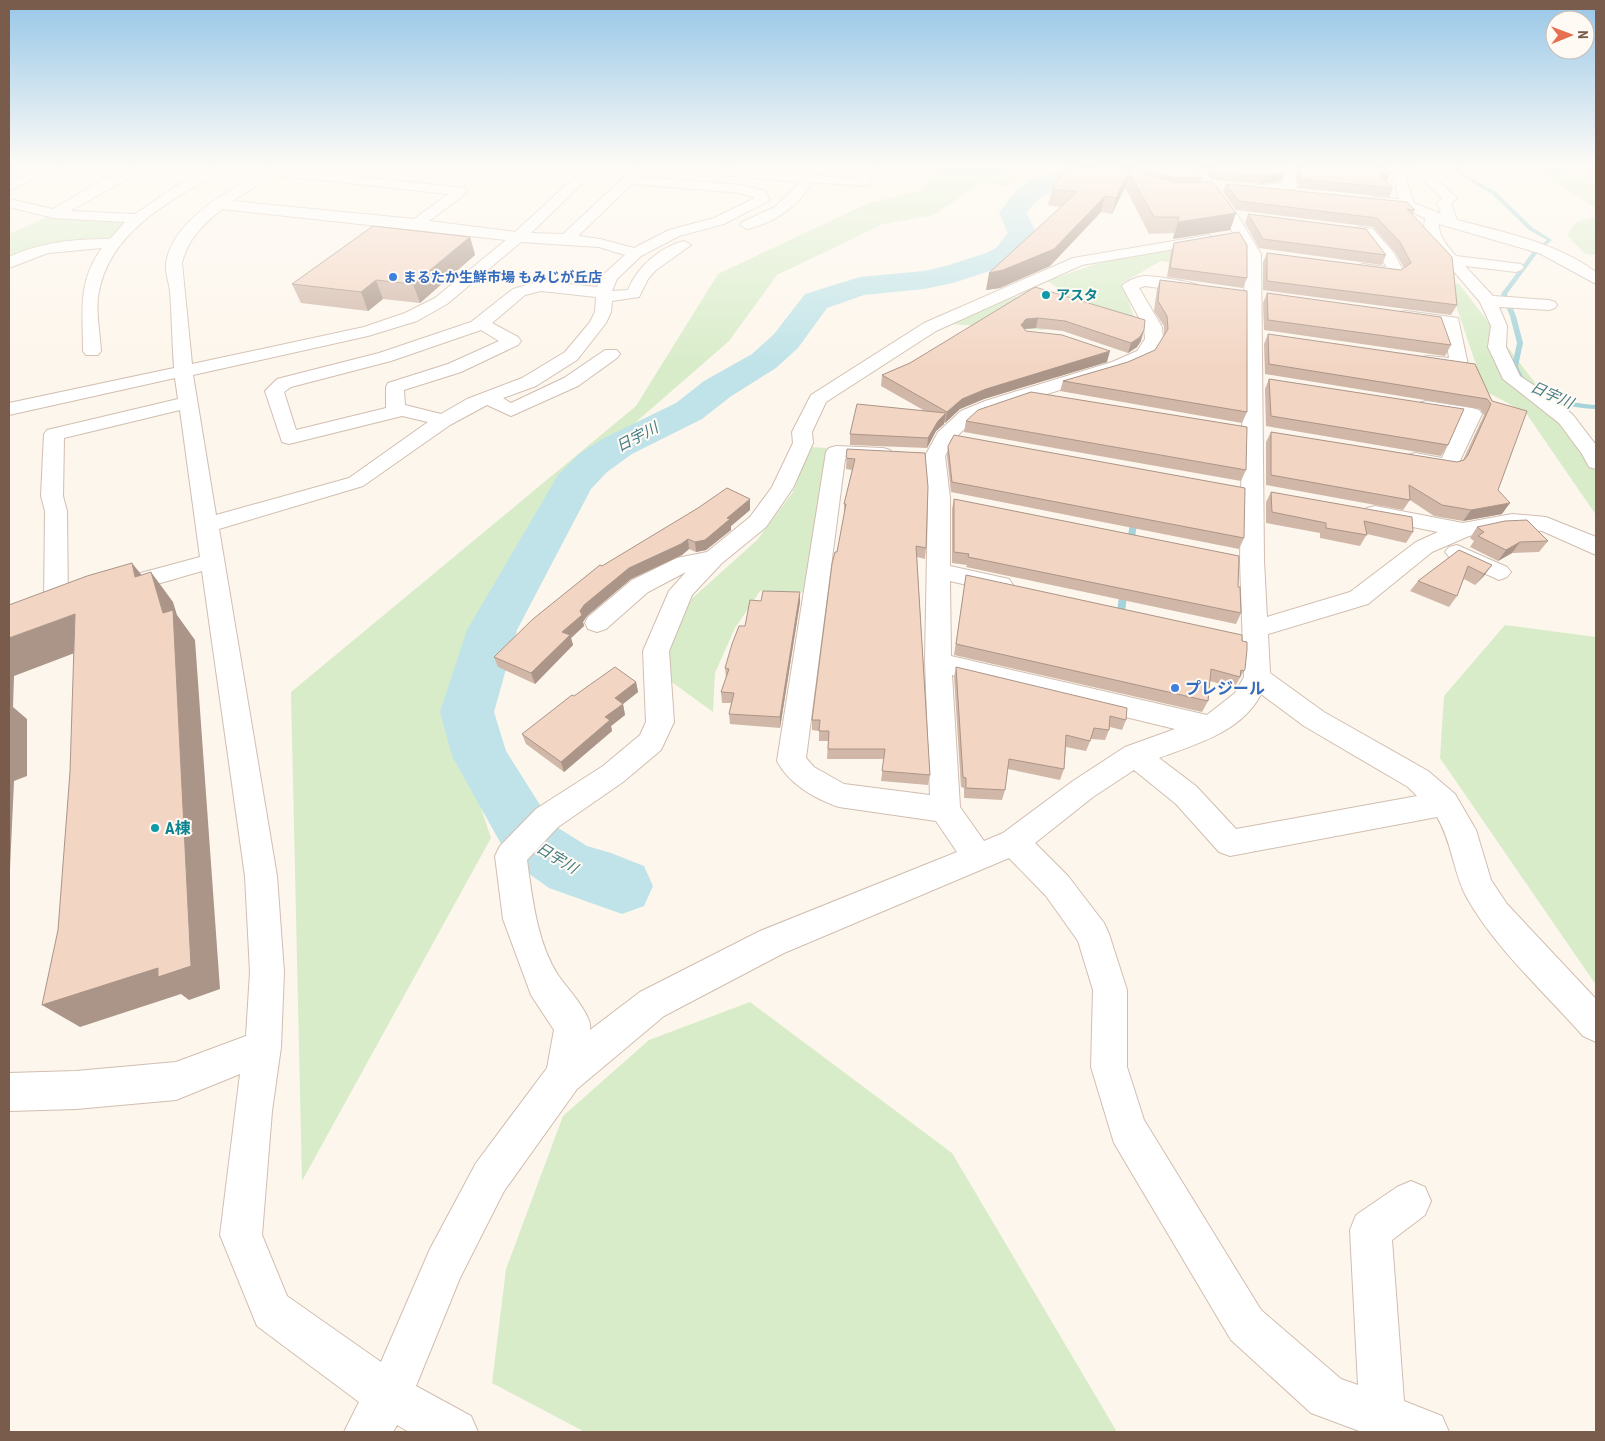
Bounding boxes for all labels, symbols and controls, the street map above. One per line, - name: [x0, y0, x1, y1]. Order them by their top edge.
- north arrow: [1545, 10, 1595, 60]
- text: N: [1575, 30, 1591, 39]
- place label: まるたか生鮮市場 もみじが丘店: [403, 269, 602, 285]
- marker: まるたか生鮮市場 もみじが丘店: [387, 271, 399, 283]
- place label: アスタ: [1056, 287, 1098, 303]
- marker: アスタ: [1040, 289, 1052, 301]
- water label: 日宇川: [1528, 378, 1578, 413]
- water label: 日宇川: [613, 418, 663, 456]
- place label: プレジール: [1185, 679, 1265, 698]
- marker: プレジール: [1169, 682, 1181, 694]
- place label: A棟: [165, 819, 191, 838]
- marker: A棟: [149, 822, 161, 834]
- water label: 日宇川: [533, 839, 583, 878]

